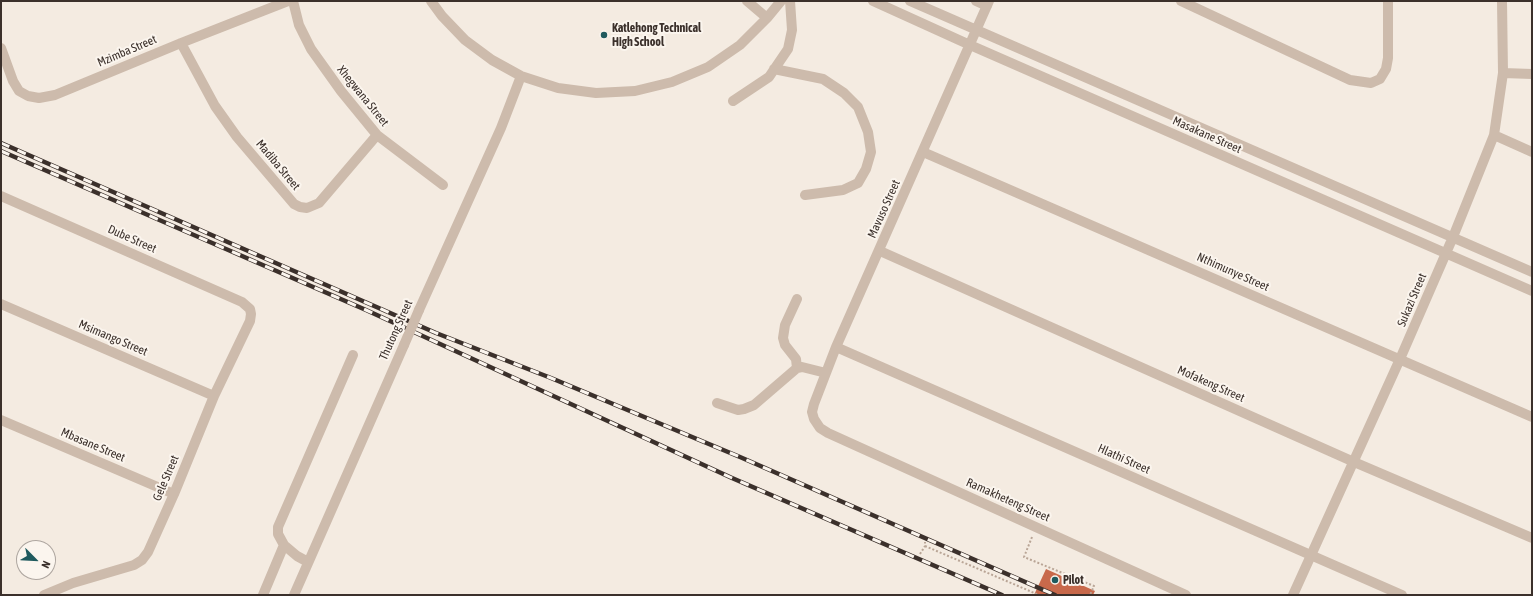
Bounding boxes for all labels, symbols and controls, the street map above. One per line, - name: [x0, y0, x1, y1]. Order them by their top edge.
- place label: Katlehong Technical High School: [612, 21, 701, 49]
- marker: Katlehong Technical High School: [599, 30, 609, 40]
- street label: Mzimba Street: [95, 32, 159, 70]
- street label: Xhegwana Street: [334, 63, 392, 129]
- street label: Masakane Street: [1170, 113, 1244, 157]
- street label: Madiba Street: [253, 137, 303, 193]
- street label: Mavuso Street: [865, 178, 903, 240]
- street label: Dube Street: [105, 222, 159, 256]
- street label: Nthimunye Street: [1195, 250, 1271, 294]
- street label: Sukazi Street: [1394, 271, 1430, 329]
- street label: Thutong Street: [376, 298, 416, 362]
- street label: Msimango Street: [76, 317, 150, 359]
- street label: Mofakeng Street: [1175, 363, 1247, 405]
- street label: Mbasane Street: [59, 425, 127, 465]
- street label: Hlathi Street: [1096, 441, 1152, 477]
- street label: Gele Street: [150, 453, 182, 503]
- street label: Ramakheteng Street: [964, 475, 1052, 525]
- north arrow: [16, 540, 56, 580]
- text: N: [39, 559, 53, 570]
- place label: Pilot: [1063, 573, 1084, 587]
- marker: Pilot: [1050, 575, 1060, 585]

